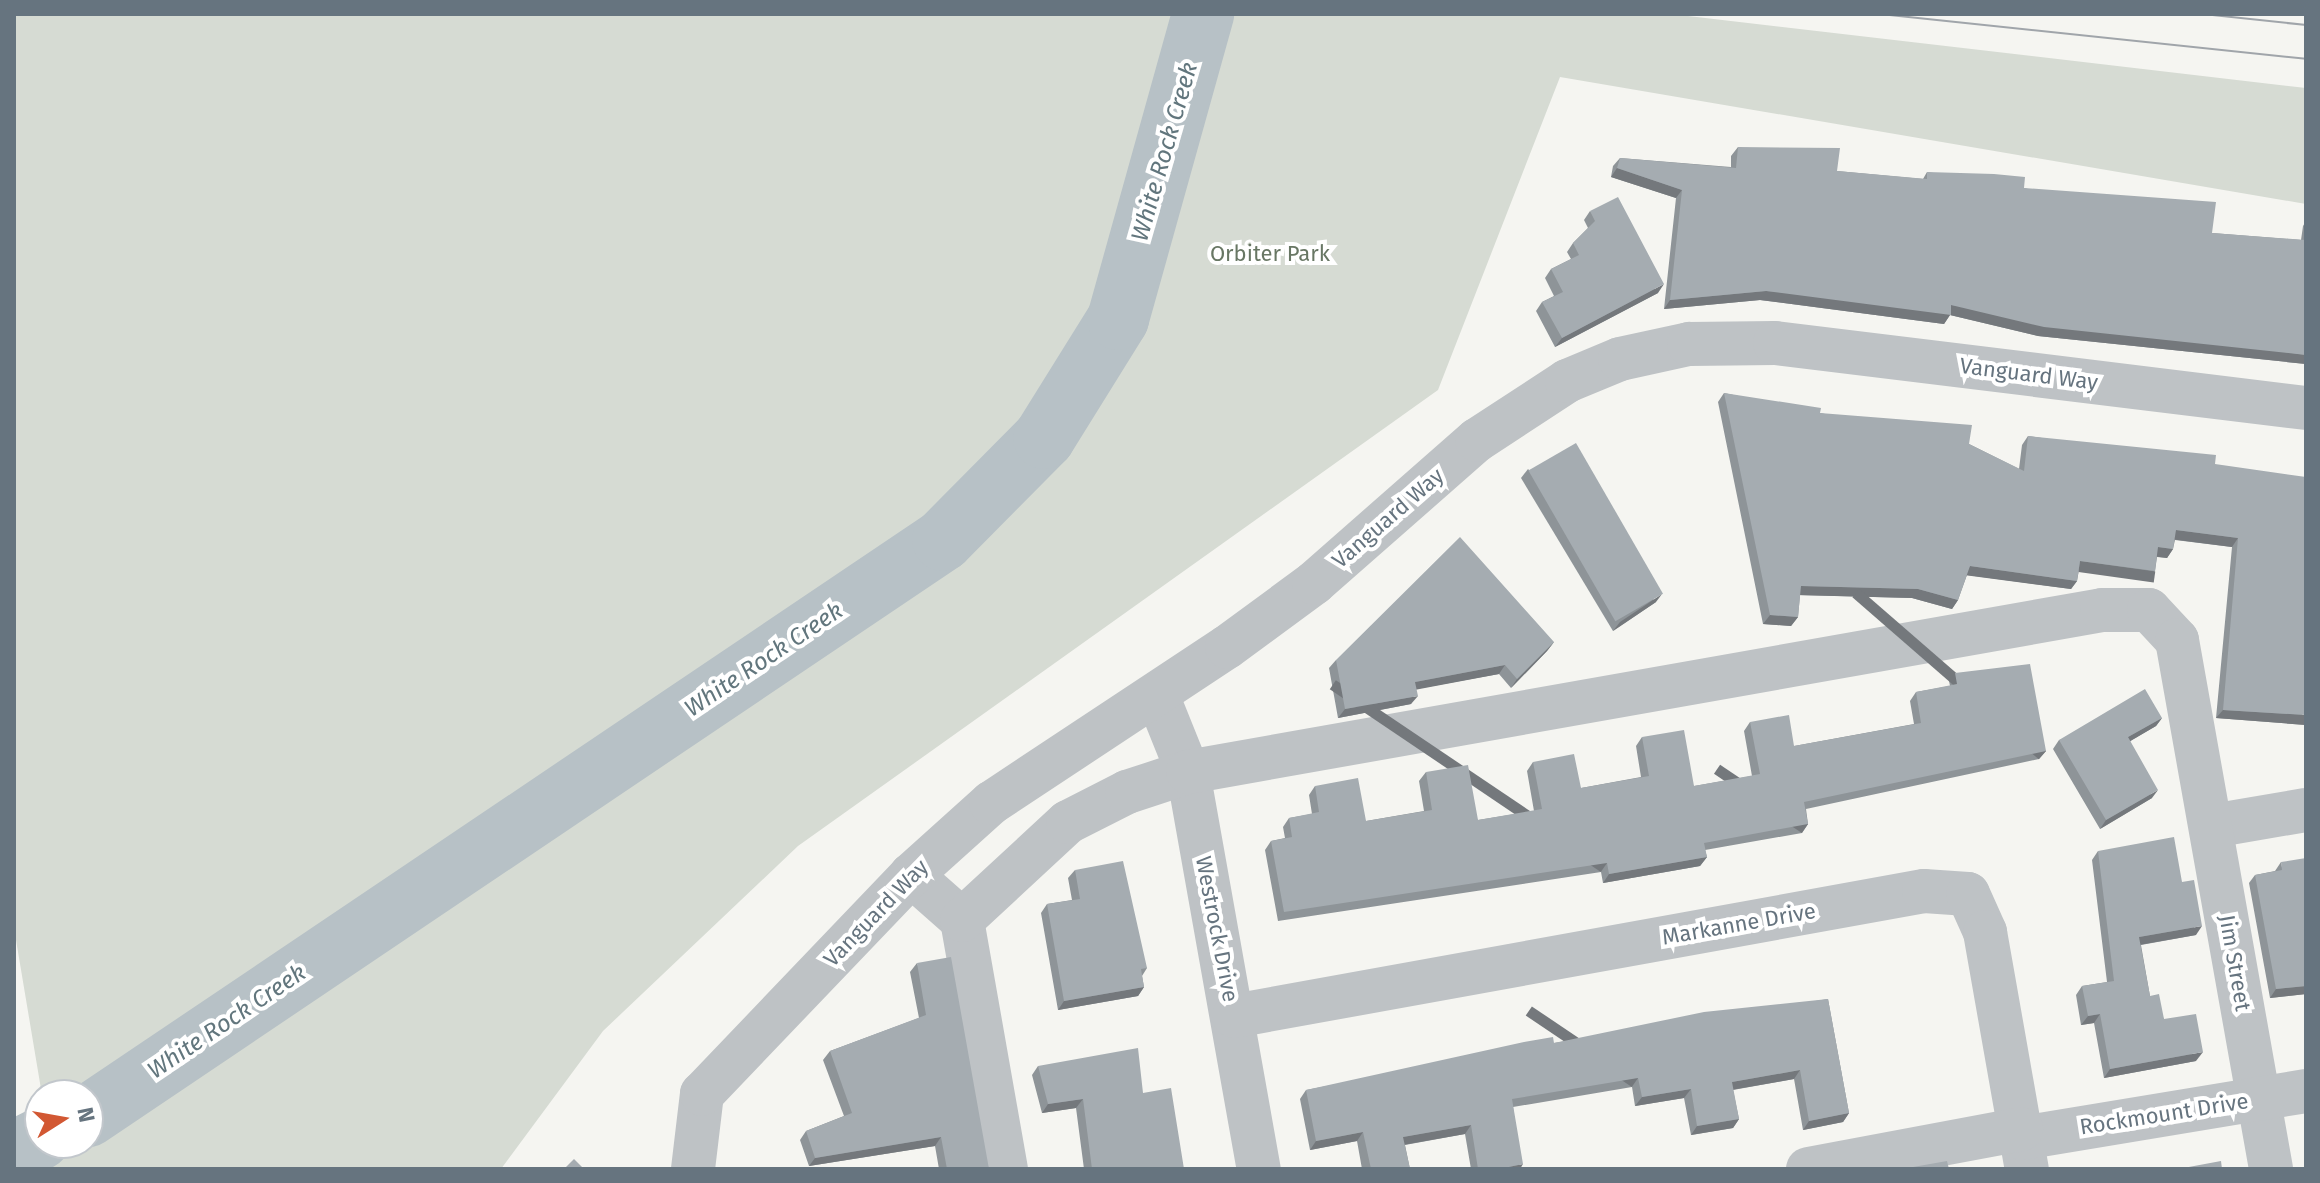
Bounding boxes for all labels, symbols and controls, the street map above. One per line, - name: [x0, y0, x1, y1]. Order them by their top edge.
- water label: White Rock Creek: [1126, 59, 1204, 245]
- park label: Orbiter Park: [1210, 241, 1330, 267]
- street label: Vanguard Way: [1958, 352, 2100, 396]
- street label: Vanguard Way: [1327, 462, 1449, 574]
- water label: White Rock Creek: [679, 596, 849, 724]
- street label: Vanguard Way: [818, 854, 934, 972]
- street label: Westrock Drive: [1190, 854, 1244, 1004]
- street label: Markanne Drive: [1660, 897, 1818, 951]
- street label: Jim Street: [2214, 913, 2256, 1013]
- water label: White Rock Creek: [142, 958, 312, 1086]
- north arrow: [24, 1079, 104, 1159]
- street label: Rockmount Drive: [2078, 1088, 2250, 1140]
- text: N: [71, 1105, 101, 1124]

